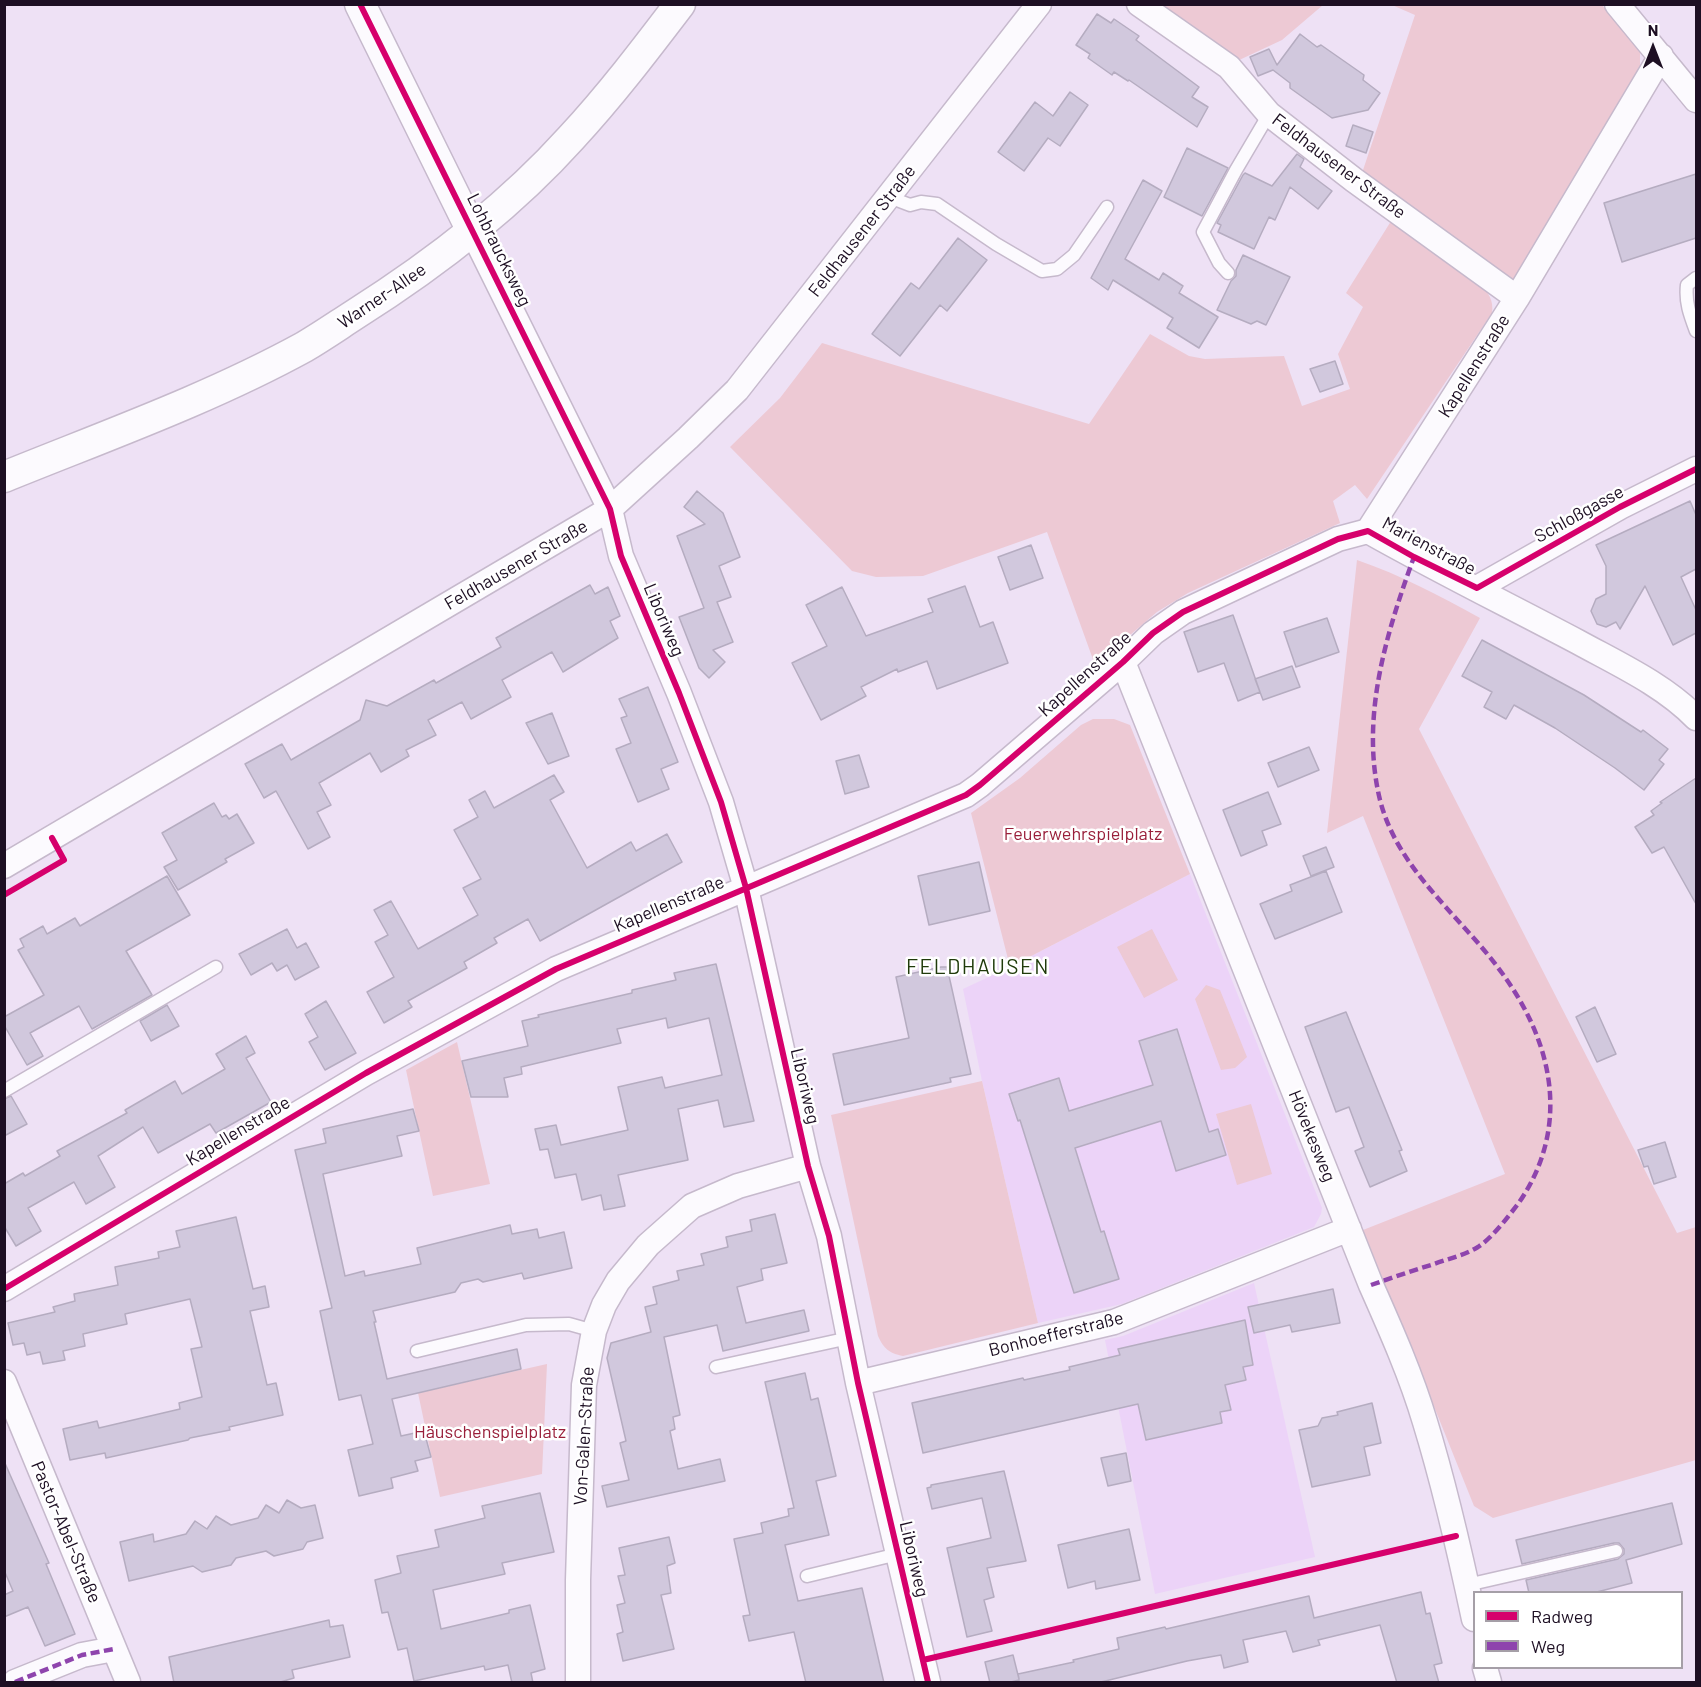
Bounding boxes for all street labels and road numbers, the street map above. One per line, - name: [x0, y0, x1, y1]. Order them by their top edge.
- street label: Feldhausener Straße: [1268, 109, 1410, 223]
- street label: Feldhausener Straße: [804, 161, 920, 301]
- street label: Lohbraucksweg: [462, 190, 536, 310]
- street label: Warner-Allee: [334, 259, 430, 333]
- street label: Kapellenstraße: [1434, 310, 1514, 422]
- street label: Schloßgasse: [1531, 481, 1627, 547]
- street label: Marienstraße: [1378, 512, 1480, 580]
- street label: Feldhausener Straße: [441, 515, 591, 615]
- street label: Liboriweg: [639, 580, 689, 660]
- street label: Kapellenstraße: [1034, 627, 1136, 721]
- street label: Kapellenstraße: [611, 871, 727, 937]
- street label: Liboriweg: [786, 1046, 824, 1126]
- street label: Hövekesweg: [1284, 1087, 1340, 1185]
- street label: Kapellenstraße: [182, 1091, 294, 1171]
- street label: Bonhoefferstraße: [986, 1307, 1126, 1361]
- street label: Von-Galen-Straße: [570, 1366, 598, 1506]
- street label: Pastor-Abel-Straße: [26, 1458, 106, 1606]
- street label: Liboriweg: [895, 1519, 933, 1599]

